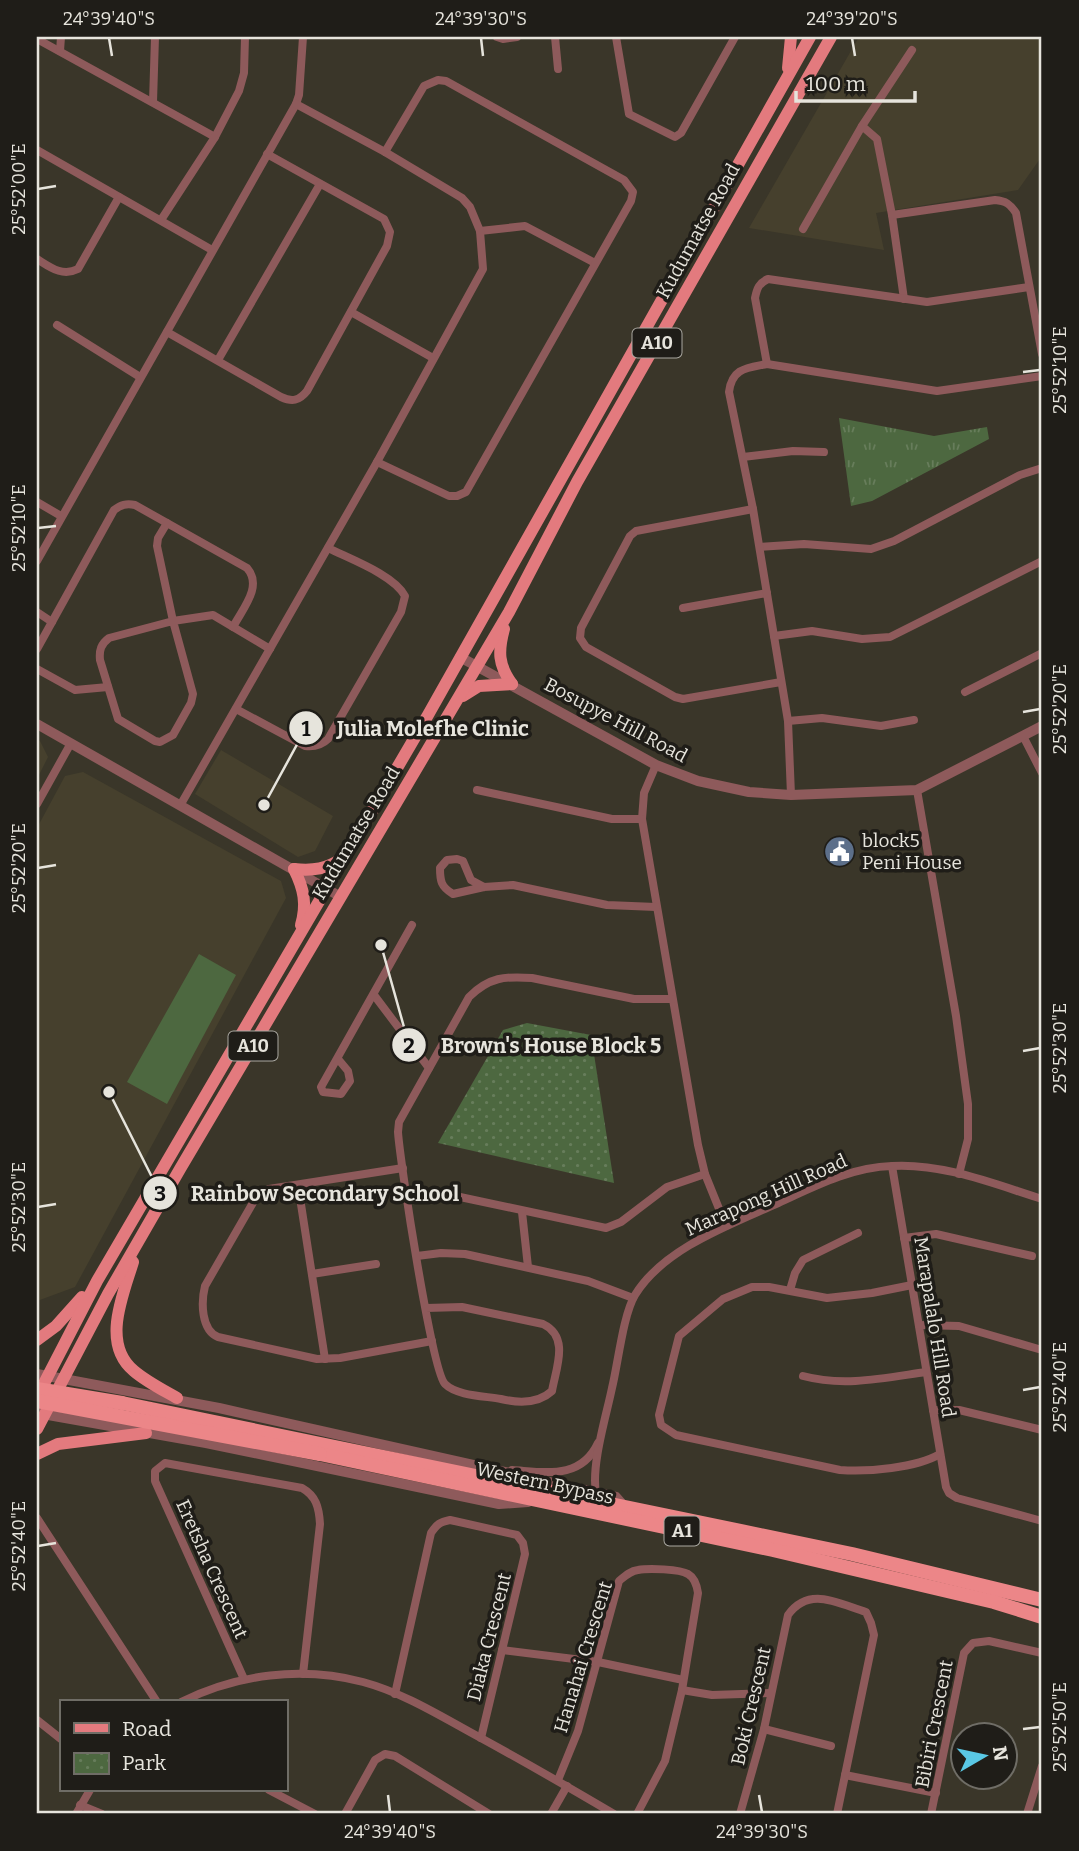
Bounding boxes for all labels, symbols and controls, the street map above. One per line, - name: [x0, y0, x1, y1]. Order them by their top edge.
- text: 24°39'40"S: [63, 8, 155, 30]
- text: 24°39'30"S: [435, 8, 527, 30]
- text: 24°39'20"S: [806, 8, 898, 30]
- scale bar: [796, 60, 914, 104]
- text: 100 m: [806, 71, 866, 97]
- text: 25°52'00"E: [8, 143, 30, 235]
- street label: Kudumatse Road: [651, 159, 745, 303]
- text: 25°52'10"E: [1049, 326, 1071, 414]
- road number: A10: [632, 328, 682, 358]
- text: 25°52'10"E: [8, 484, 30, 572]
- text: 25°52'20"E: [1049, 664, 1071, 754]
- street label: Bosupye Hill Road: [540, 673, 692, 767]
- callout: Julia Molefhe Clinic: [288, 707, 543, 749]
- text: 1: [301, 716, 311, 742]
- text: Julia Molefhe Clinic: [336, 716, 529, 742]
- street label: Kudumatse Road: [307, 762, 405, 904]
- text: 25°52'20"E: [8, 823, 30, 913]
- place label: block5 Peni House: [862, 829, 962, 874]
- public building icon: block5 Peni House: [822, 834, 856, 868]
- text: 25°52'30"E: [1049, 1003, 1071, 1093]
- callout: Brown's House Block 5: [392, 1024, 676, 1066]
- road number: A10: [229, 1031, 278, 1060]
- text: 2: [403, 1033, 415, 1059]
- text: Brown's House Block 5: [441, 1033, 661, 1059]
- street label: Marapong Hill Road: [682, 1149, 850, 1241]
- text: 25°52'30"E: [8, 1162, 30, 1252]
- callout: Rainbow Secondary School: [142, 1172, 474, 1214]
- text: 3: [154, 1181, 166, 1207]
- text: Rainbow Secondary School: [191, 1181, 460, 1207]
- street label: Marapalalo Hill Road: [909, 1235, 961, 1419]
- text: 25°52'40"E: [1049, 1342, 1071, 1432]
- street label: Western Bypass: [474, 1457, 616, 1509]
- street label: Eretsha Crescent: [171, 1496, 253, 1642]
- text: 25°52'40"E: [8, 1501, 30, 1591]
- road number: A1: [664, 1516, 700, 1546]
- street label: Diaka Crescent: [462, 1570, 516, 1704]
- street label: Hanahai Crescent: [549, 1578, 617, 1735]
- street label: Boki Crescent: [726, 1644, 776, 1767]
- street label: Bibiri Crescent: [910, 1658, 958, 1790]
- text: 25°52'50"E: [1049, 1682, 1071, 1772]
- legend: [60, 1700, 287, 1792]
- text: Road: [122, 1716, 171, 1742]
- north arrow: [950, 1722, 1020, 1792]
- text: N: [988, 1744, 1013, 1763]
- text: Park: [122, 1750, 166, 1776]
- text: 24°39'40"S: [344, 1821, 436, 1843]
- text: 24°39'30"S: [716, 1821, 808, 1843]

